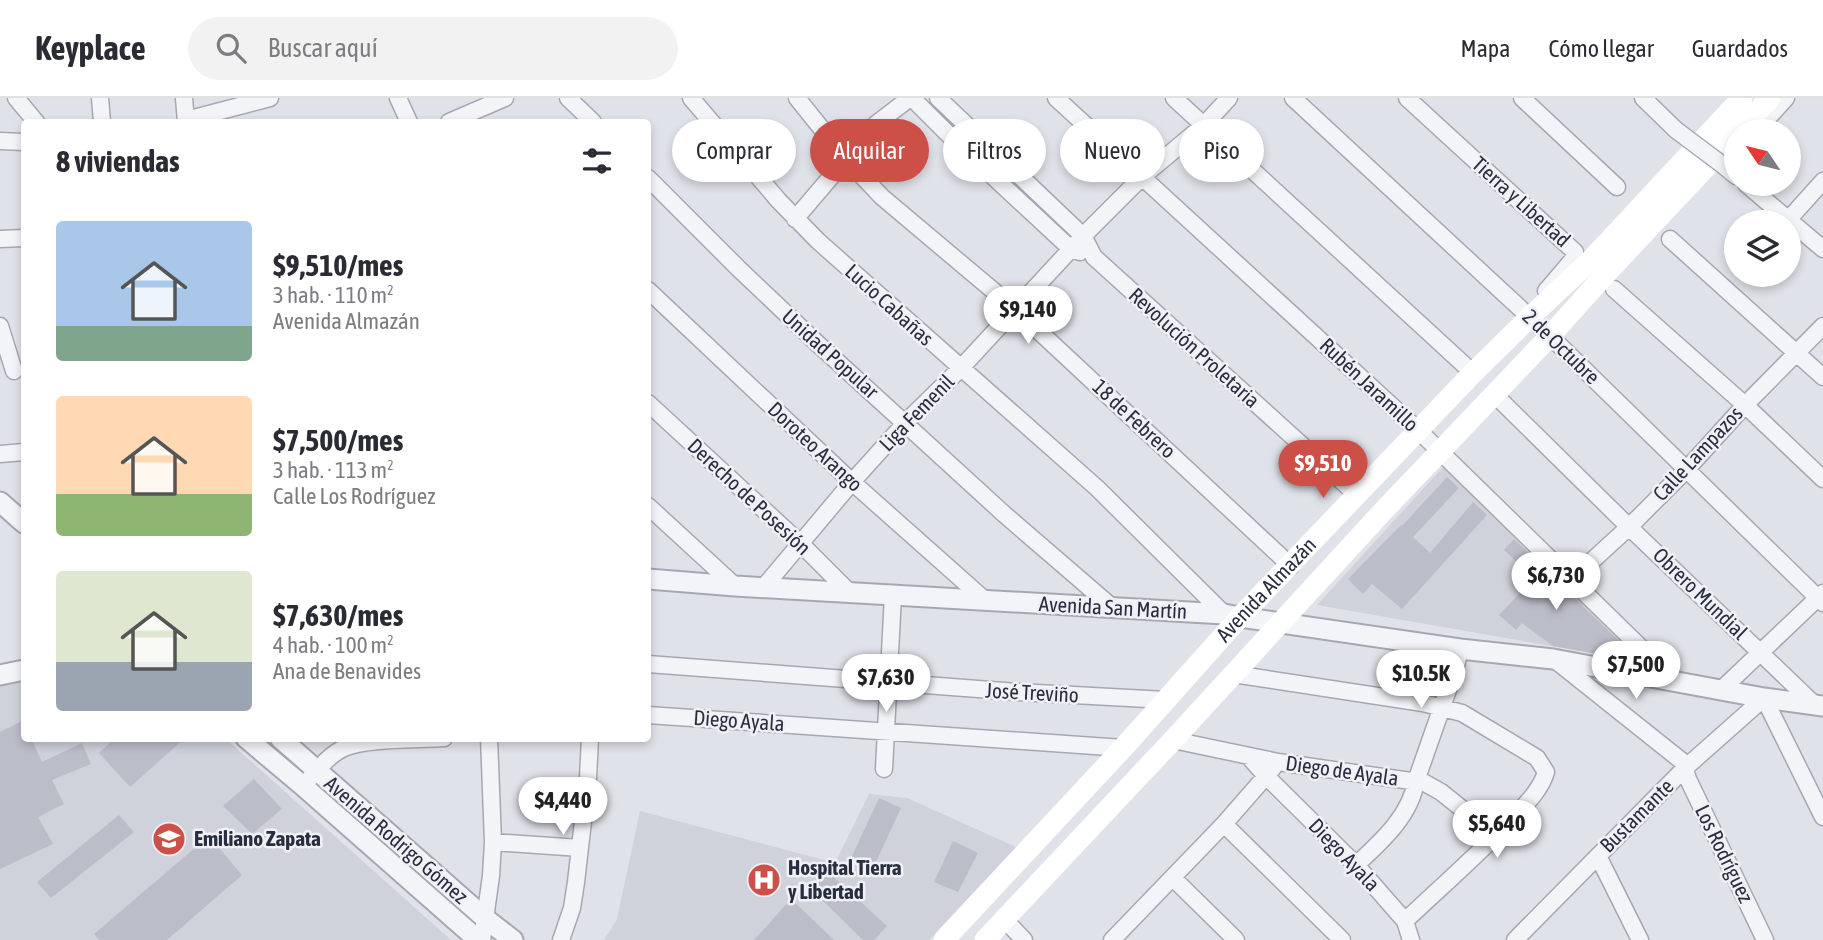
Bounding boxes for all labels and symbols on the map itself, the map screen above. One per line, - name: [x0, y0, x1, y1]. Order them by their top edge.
- north arrow: [1724, 119, 1801, 196]
- street label: Tierra y Libertad: [1468, 151, 1576, 251]
- street label: Lucio Cabañas: [841, 259, 939, 350]
- street label: Revolución Proletaria: [1124, 282, 1265, 412]
- pin: $9,140: [971, 286, 1085, 346]
- street label: Unidad Popular: [777, 304, 884, 403]
- street label: 2 de Octubre: [1518, 304, 1605, 389]
- street label: Rubén Jaramillo: [1315, 333, 1424, 436]
- street label: Liga Femenil: [874, 369, 959, 456]
- street label: 18 de Febrero: [1088, 374, 1181, 463]
- street label: Doroteo Arango: [764, 396, 868, 496]
- street label: Calle Lampazos: [1648, 401, 1747, 505]
- street label: Derecho de Posesión: [683, 433, 816, 559]
- pin: $9,510: [1266, 440, 1380, 500]
- street label: Avenida Almazán: [1211, 532, 1320, 646]
- street label: Obrero Mundial: [1649, 542, 1753, 644]
- pin: $6,730: [1499, 552, 1613, 612]
- street label: Avenida San Martín: [1038, 591, 1188, 623]
- pin: $7,500: [1579, 642, 1693, 701]
- pin: $10.5K: [1364, 650, 1478, 710]
- pin: $7,630: [829, 654, 943, 714]
- street label: José Treviño: [985, 678, 1079, 706]
- street label: Diego Ayala: [693, 705, 785, 735]
- street label: Diego de Ayala: [1284, 750, 1400, 790]
- street label: Avenida Rodrigo Gómez: [320, 771, 473, 908]
- street label: Bustamante: [1595, 774, 1678, 857]
- pin: $4,440: [506, 778, 620, 837]
- pin: $5,640: [1440, 800, 1554, 860]
- street label: Los Rodríguez: [1691, 801, 1759, 907]
- street label: Diego Ayala: [1304, 813, 1385, 895]
- school or university icon: Emiliano Zapata: [150, 820, 188, 858]
- place label: Emiliano Zapata: [194, 826, 321, 850]
- place label: Hospital Tierra y Libertad: [788, 855, 902, 903]
- hospital icon: Hospital Tierra y Libertad: [745, 861, 783, 899]

